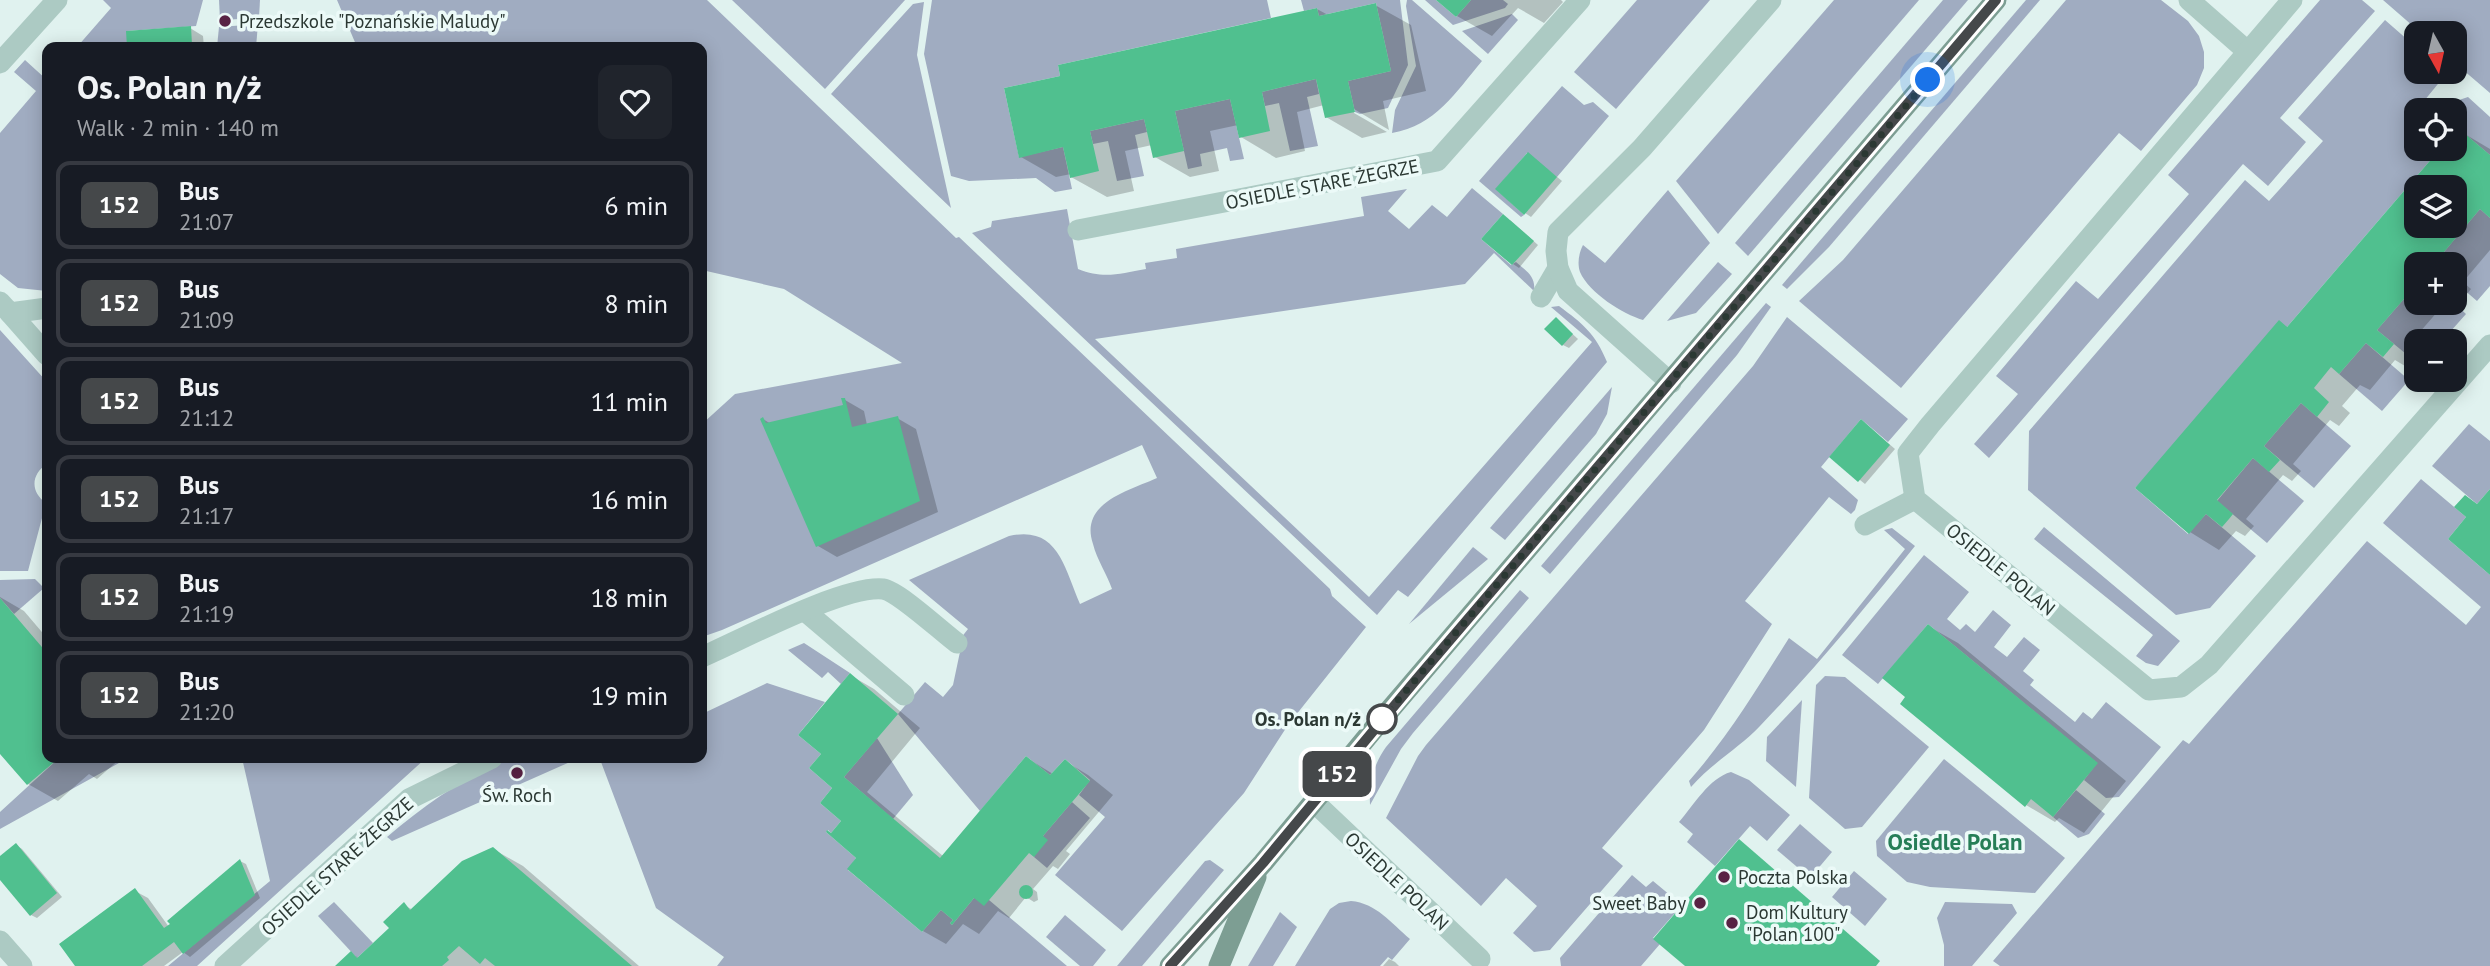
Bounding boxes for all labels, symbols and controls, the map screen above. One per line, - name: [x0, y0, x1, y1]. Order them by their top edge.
- place label: Przedszkole "Poznańskie Maludy": [239, 9, 506, 33]
- marker: Przedszkole "Poznańskie Maludy": [217, 13, 233, 29]
- north arrow: [2404, 21, 2468, 84]
- map controls: [2404, 21, 2467, 392]
- your location: [1910, 62, 1945, 97]
- text: Os. Polan n/ż: [77, 65, 262, 108]
- button: heart: [598, 65, 672, 139]
- button: locate: [2404, 98, 2467, 161]
- text: Walk · 2 min · 140 m: [77, 113, 279, 142]
- street label: OSIEDLE STARE ŻEGRZE: [1223, 153, 1421, 215]
- text: Bus: [179, 174, 219, 207]
- button: layers: [2404, 175, 2467, 238]
- text: 152: [99, 189, 140, 220]
- text: 6 min: [605, 189, 668, 222]
- text: 21:07: [179, 207, 234, 236]
- button: +: [2404, 252, 2467, 315]
- text: Bus: [179, 272, 219, 305]
- text: 152: [99, 287, 140, 318]
- text: 8 min: [605, 287, 668, 320]
- text: 21:09: [179, 305, 234, 334]
- button: −: [2404, 329, 2467, 392]
- text: Bus: [179, 370, 219, 403]
- text: 152: [99, 385, 140, 416]
- text: 11 min: [590, 385, 668, 418]
- text: 21:12: [179, 403, 234, 432]
- text: Bus: [179, 468, 219, 501]
- text: 152: [99, 483, 140, 514]
- text: 16 min: [590, 483, 668, 516]
- text: 21:17: [179, 501, 234, 530]
- street label: OSIEDLE POLAN: [1942, 518, 2060, 620]
- text: Bus: [179, 566, 219, 599]
- text: 152: [99, 581, 140, 612]
- text: 18 min: [590, 581, 668, 614]
- text: 21:19: [179, 599, 234, 628]
- text: Bus: [179, 664, 219, 697]
- text: 152: [99, 679, 140, 710]
- text: 19 min: [590, 679, 668, 712]
- text: 21:20: [179, 697, 234, 726]
- marker: Os. Polan n/ż: [1367, 704, 1397, 734]
- place label: Os. Polan n/ż: [1255, 707, 1361, 731]
- line badge: 152: [1297, 751, 1377, 797]
- text: 152: [1317, 758, 1357, 789]
- marker: Św. Roch: [509, 765, 525, 781]
- place label: Św. Roch: [482, 783, 552, 807]
- street label: OSIEDLE STARE ŻEGRZE: [256, 791, 418, 941]
- street label: OSIEDLE POLAN: [1340, 827, 1454, 935]
- district label: Osiedle Polan: [1887, 827, 2023, 856]
- place label: Poczta Polska: [1738, 865, 1848, 889]
- marker: Poczta Polska: [1716, 869, 1732, 885]
- place label: Sweet Baby: [1592, 891, 1686, 915]
- marker: Sweet Baby: [1692, 895, 1708, 911]
- place label: Dom Kultury "Polan 100": [1746, 900, 1848, 946]
- marker: Dom Kultury "Polan 100": [1724, 915, 1740, 931]

